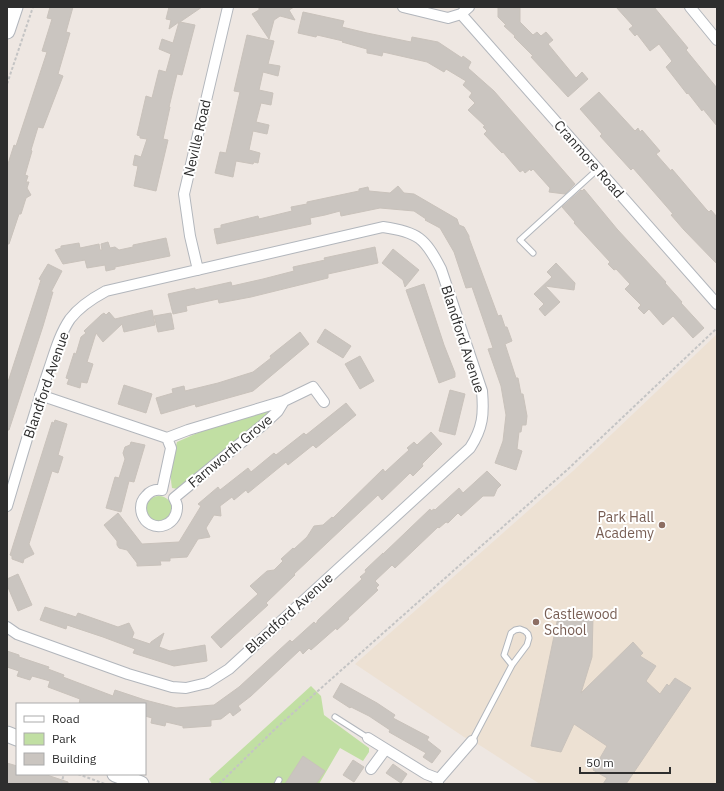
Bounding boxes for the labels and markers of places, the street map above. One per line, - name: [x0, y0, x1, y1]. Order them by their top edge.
- place label: Park Hall Academy: [596, 508, 654, 542]
- marker: Park Hall Academy: [657, 520, 667, 530]
- place label: Castlewood School: [544, 605, 618, 639]
- marker: Castlewood School: [531, 617, 541, 627]

